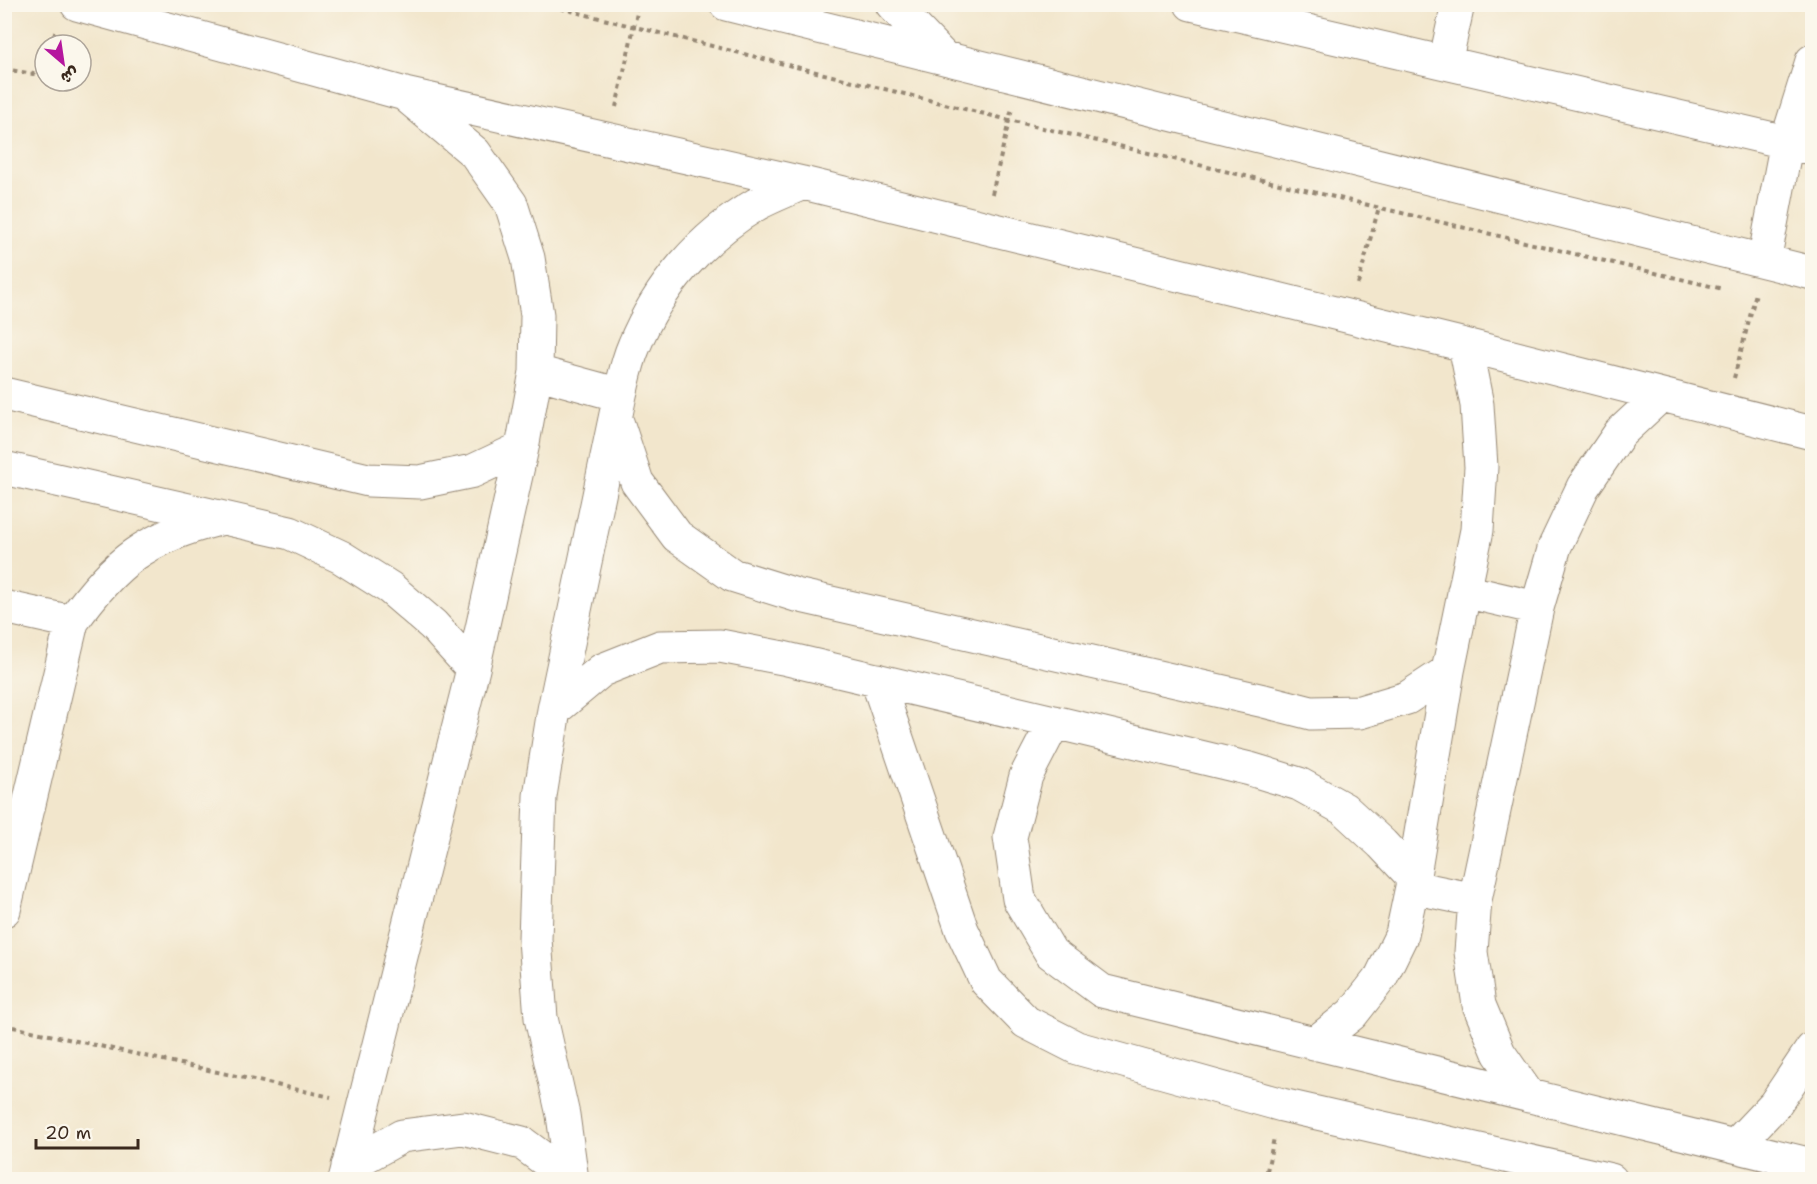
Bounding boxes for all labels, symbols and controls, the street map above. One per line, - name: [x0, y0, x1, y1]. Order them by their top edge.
- north arrow: [33, 33, 93, 93]
- text: ش: [57, 62, 83, 89]
- scale bar: [36, 1112, 138, 1150]
- text: 20 m: [45, 1121, 91, 1145]

